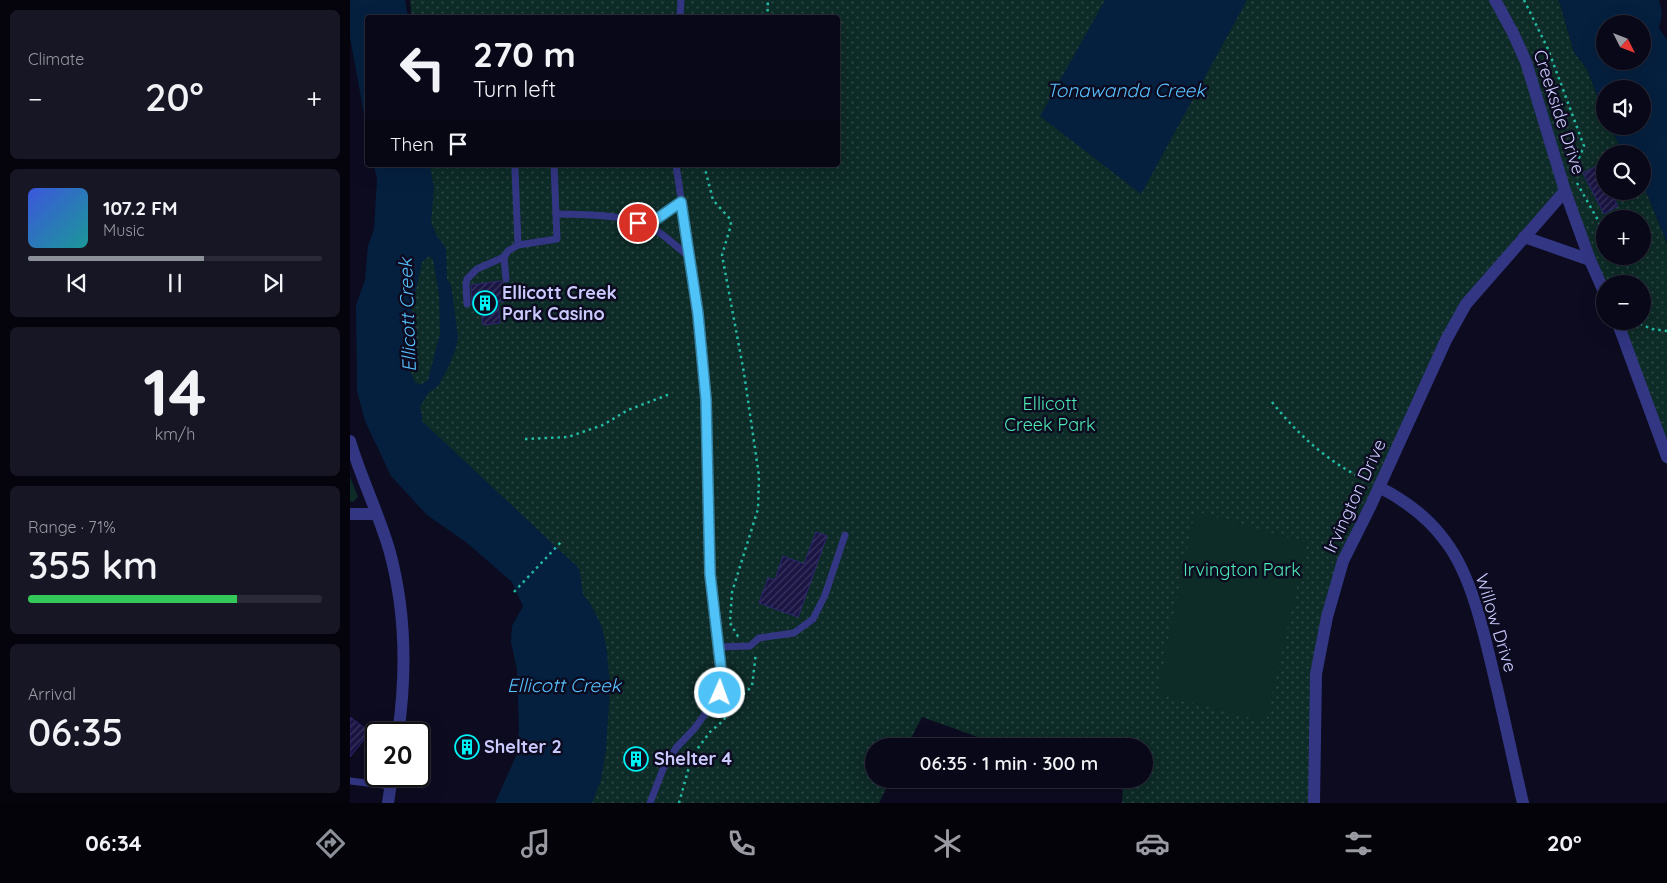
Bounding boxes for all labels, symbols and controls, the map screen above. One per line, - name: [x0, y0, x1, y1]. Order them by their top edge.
- north arrow: [1596, 15, 1651, 70]
- map controls: [1596, 15, 1651, 330]
- text: 270 m: [473, 32, 576, 76]
- icon: left: [390, 35, 455, 100]
- street label: Creekside Drive: [1528, 47, 1590, 177]
- text: Climate: [28, 49, 84, 69]
- text: 20°: [145, 73, 204, 121]
- text: Turn left: [473, 75, 556, 103]
- water label: Tonawanda Creek: [1046, 78, 1207, 102]
- button: sound: [1596, 80, 1651, 135]
- text: −: [28, 81, 43, 116]
- text: +: [306, 81, 322, 116]
- icon: arrive: [444, 130, 472, 158]
- text: Then: [390, 132, 434, 156]
- button: search: [1596, 145, 1651, 200]
- text: 107.2 FM: [103, 196, 178, 220]
- pin: [617, 202, 659, 244]
- icon: arrive: [624, 209, 652, 237]
- button: +: [1596, 210, 1651, 265]
- text: Music: [103, 220, 145, 240]
- water label: Ellicott Creek: [393, 256, 421, 372]
- icon: previous: [63, 269, 91, 297]
- icon: pause: [161, 269, 189, 297]
- icon: next: [259, 269, 287, 297]
- button: −: [1596, 275, 1651, 330]
- place label: Ellicott Creek Park Casino: [502, 281, 617, 325]
- building icon: Ellicott Creek Park Casino: [472, 290, 498, 316]
- text: 14: [143, 351, 207, 432]
- park label: Ellicott Creek Park: [1004, 392, 1096, 436]
- text: km/h: [155, 424, 195, 444]
- street label: Irvington Drive: [1318, 435, 1391, 556]
- text: Range · 71%: [28, 517, 116, 537]
- text: 355 km: [28, 541, 158, 589]
- park label: Irvington Park: [1183, 558, 1301, 581]
- street label: Willow Drive: [1471, 571, 1522, 675]
- position arrow: [693, 666, 745, 718]
- water label: Ellicott Creek: [507, 673, 623, 697]
- text: Arrival: [28, 684, 76, 704]
- text: 06:35: [28, 708, 123, 756]
- speed limit sign: 20: [365, 722, 430, 787]
- building icon: Shelter 2: [454, 734, 480, 760]
- place label: Shelter 2: [484, 735, 562, 758]
- building icon: Shelter 4: [623, 746, 649, 772]
- place label: Shelter 4: [654, 747, 732, 770]
- text: 06:35 · 1 min · 300 m: [920, 751, 1098, 775]
- icon: directions: [313, 826, 348, 861]
- icon: music: [518, 826, 553, 861]
- icon: phone: [724, 826, 759, 861]
- icon: climate: [930, 826, 965, 861]
- icon: car: [1135, 826, 1170, 861]
- icon: filters: [1341, 826, 1376, 861]
- text: 06:34: [85, 829, 142, 857]
- text: 20°: [1547, 829, 1582, 857]

